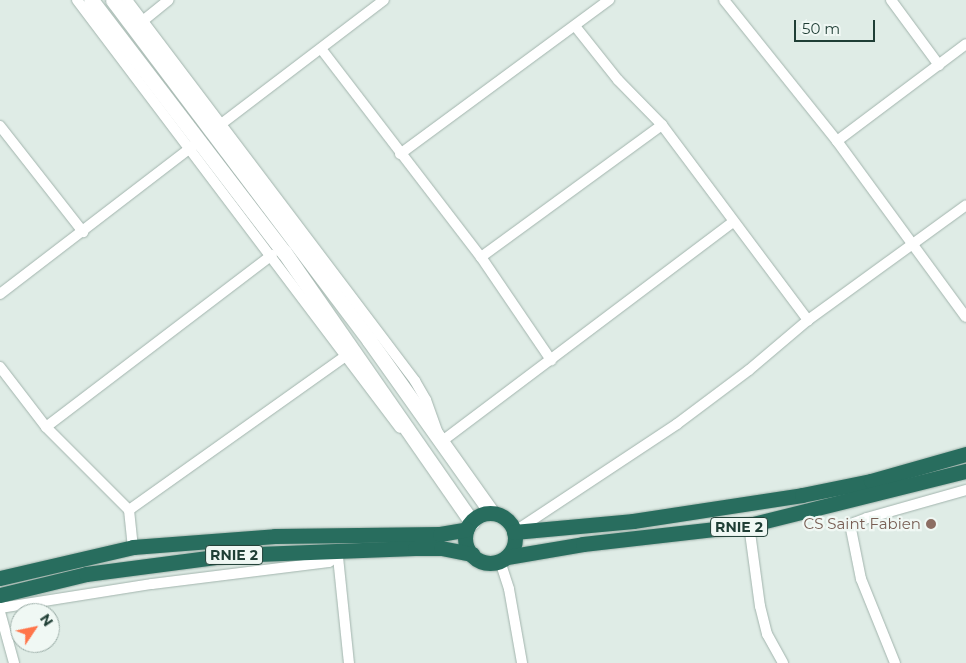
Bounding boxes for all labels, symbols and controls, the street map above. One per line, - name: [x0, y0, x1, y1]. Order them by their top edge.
- scale bar: [796, 10, 877, 42]
- text: 50 m: [802, 19, 840, 38]
- place label: CS Saint Fabien: [804, 515, 921, 533]
- road number: RNIE 2: [709, 516, 769, 538]
- marker: CS Saint Fabien: [925, 518, 937, 530]
- road number: RNIE 2: [204, 544, 264, 566]
- north arrow: [10, 603, 60, 653]
- text: N: [36, 610, 57, 630]

